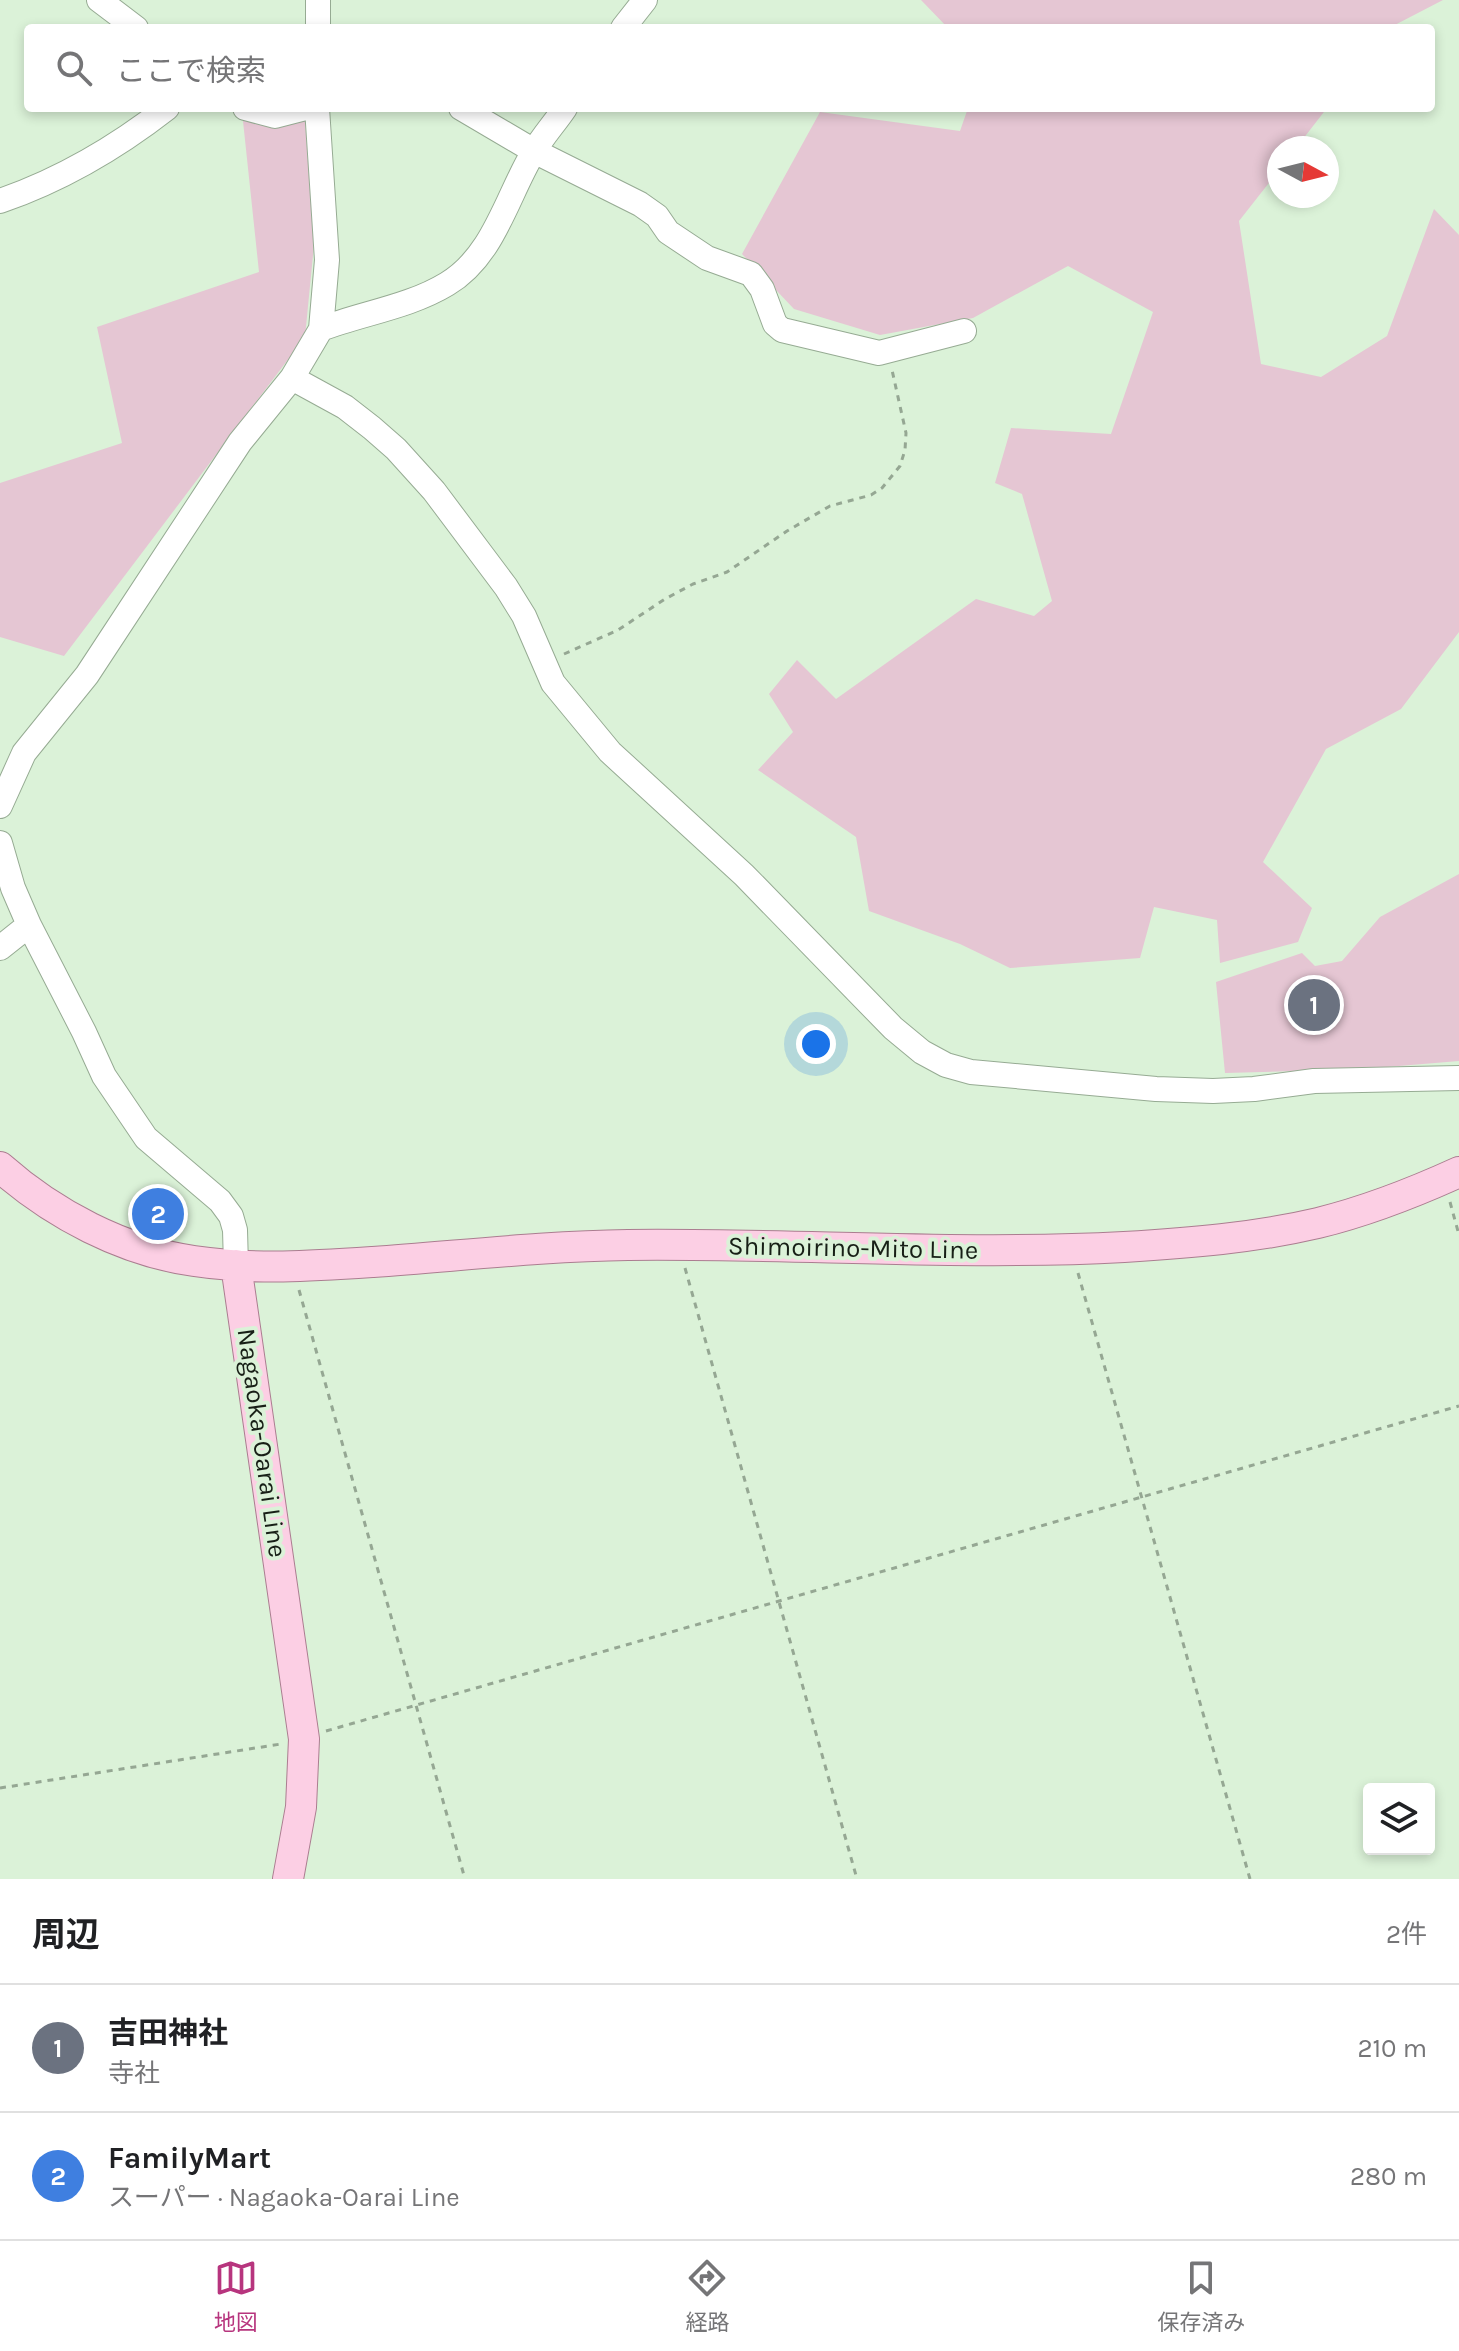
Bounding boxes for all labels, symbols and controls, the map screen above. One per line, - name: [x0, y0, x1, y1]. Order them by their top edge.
- search box: [24, 24, 1435, 112]
- icon: search: [52, 46, 96, 90]
- text: ここで検索: [116, 53, 266, 89]
- north arrow: [1267, 136, 1339, 208]
- pin: 1: [1288, 975, 1340, 1035]
- your location: [796, 1024, 836, 1064]
- pin: 2: [132, 1184, 184, 1244]
- street label: Shimoirino-Mito Line: [728, 1230, 978, 1266]
- street label: Nagaoka-Oarai Line: [231, 1326, 293, 1560]
- map controls: [1363, 1783, 1435, 1855]
- button: layers: [1363, 1783, 1435, 1855]
- text: 周辺: [32, 1915, 100, 1955]
- text: 2件: [1386, 1919, 1427, 1950]
- text: 吉田神社: [108, 2015, 228, 2051]
- text: 1: [53, 2033, 63, 2064]
- text: 210 m: [1357, 2033, 1427, 2064]
- text: 寺社: [108, 2058, 160, 2089]
- text: FamilyMart: [108, 2140, 271, 2176]
- text: 2: [50, 2161, 66, 2192]
- text: 280 m: [1350, 2161, 1427, 2192]
- text: スーパー · Nagaoka-Oarai Line: [108, 2182, 460, 2213]
- tab: 地図: [214, 2256, 258, 2336]
- tab: 経路: [685, 2256, 729, 2336]
- tab: 保存済み: [1157, 2256, 1245, 2336]

